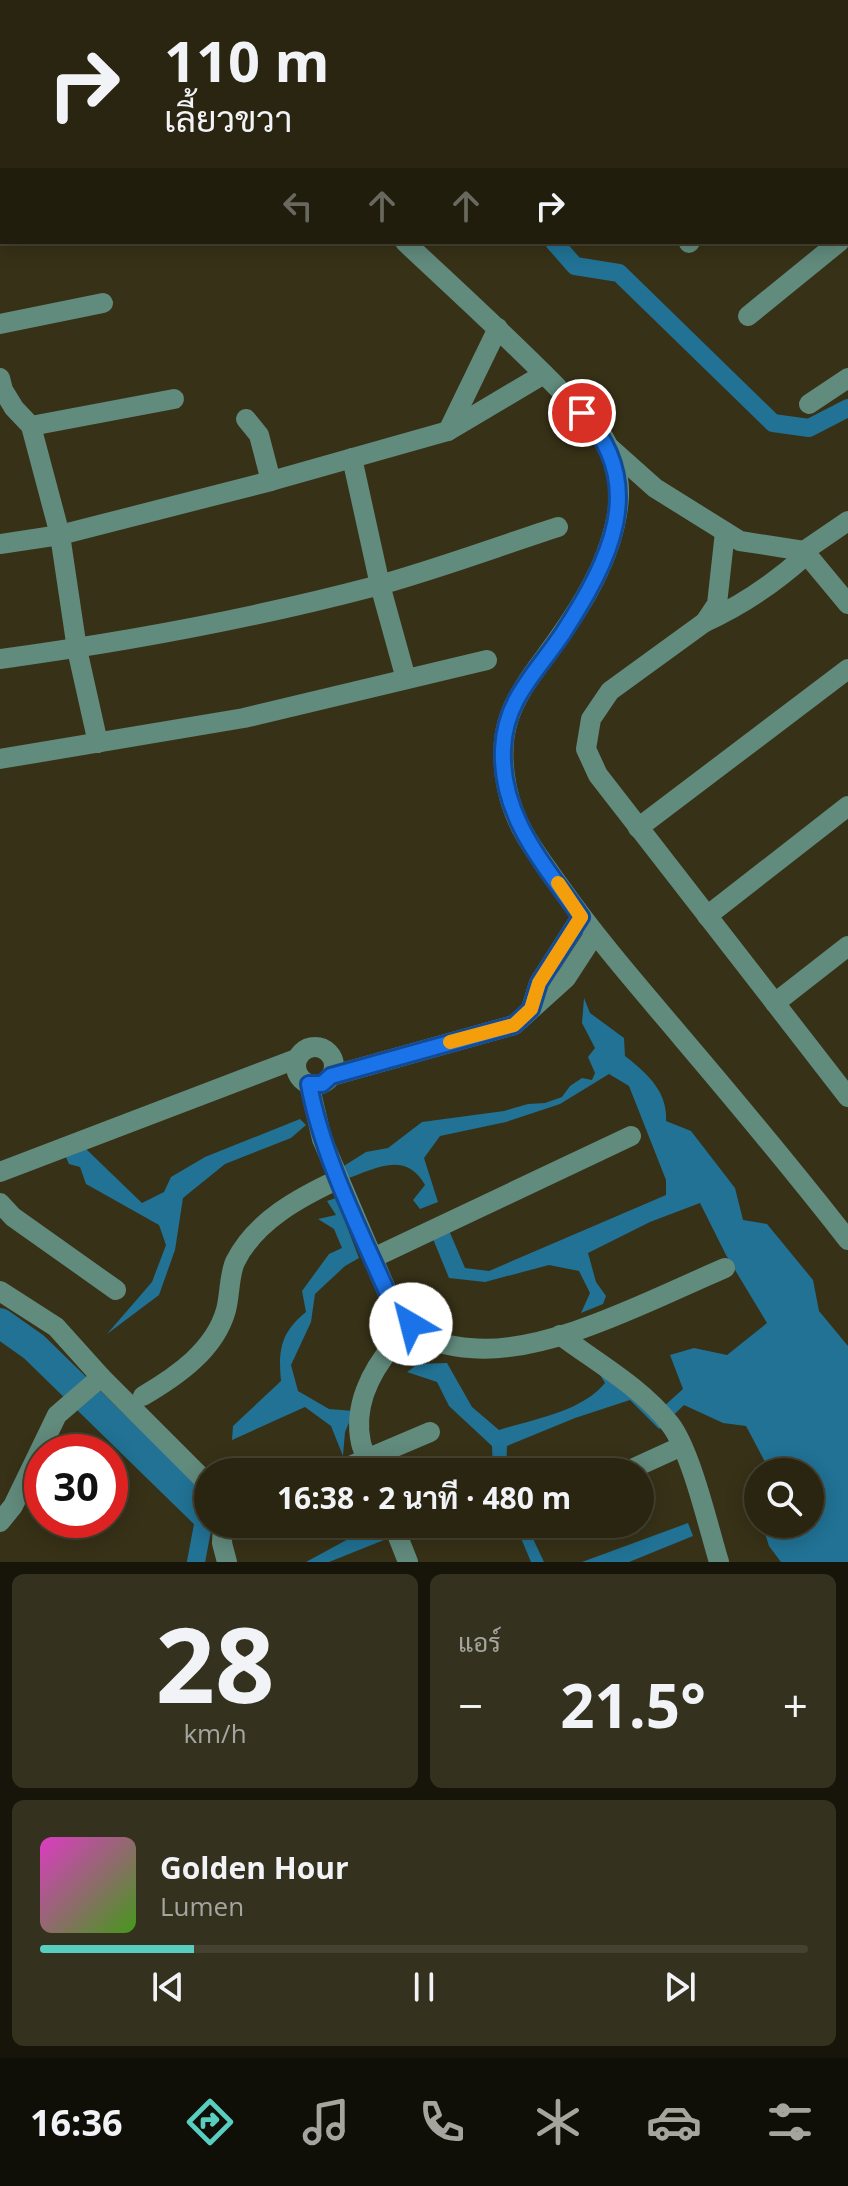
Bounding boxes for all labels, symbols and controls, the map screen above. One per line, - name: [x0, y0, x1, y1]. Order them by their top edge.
- text: 110 m: [164, 22, 330, 98]
- icon: right: [32, 32, 136, 136]
- text: เลี้ยวขวา: [164, 94, 292, 143]
- icon: left: [276, 184, 320, 228]
- icon: ahead: [360, 184, 404, 228]
- icon: ahead: [444, 184, 488, 228]
- icon: right: [528, 184, 572, 228]
- pin: [548, 379, 616, 447]
- icon: arrive: [560, 391, 604, 435]
- position arrow: [369, 1282, 453, 1366]
- speed limit sign: 30: [24, 1434, 128, 1538]
- map controls: [744, 1458, 824, 1538]
- button: search: [744, 1458, 824, 1538]
- text: 16:38 · 2 นาที · 480 m: [277, 1477, 571, 1518]
- text: 28: [156, 1592, 274, 1733]
- text: แอร์: [458, 1624, 501, 1660]
- text: 21.5°: [560, 1664, 706, 1746]
- text: −: [458, 1675, 483, 1735]
- text: +: [783, 1675, 808, 1735]
- text: km/h: [183, 1715, 247, 1751]
- text: Golden Hour: [160, 1847, 349, 1888]
- text: Lumen: [160, 1888, 244, 1924]
- icon: previous: [146, 1965, 190, 2009]
- icon: pause: [402, 1965, 446, 2009]
- icon: next: [658, 1965, 702, 2009]
- icon: directions: [182, 2094, 238, 2150]
- icon: music: [298, 2094, 354, 2150]
- icon: phone: [414, 2094, 470, 2150]
- icon: climate: [530, 2094, 586, 2150]
- icon: car: [646, 2094, 702, 2150]
- icon: filters: [762, 2094, 818, 2150]
- text: 16:36: [30, 2098, 123, 2147]

